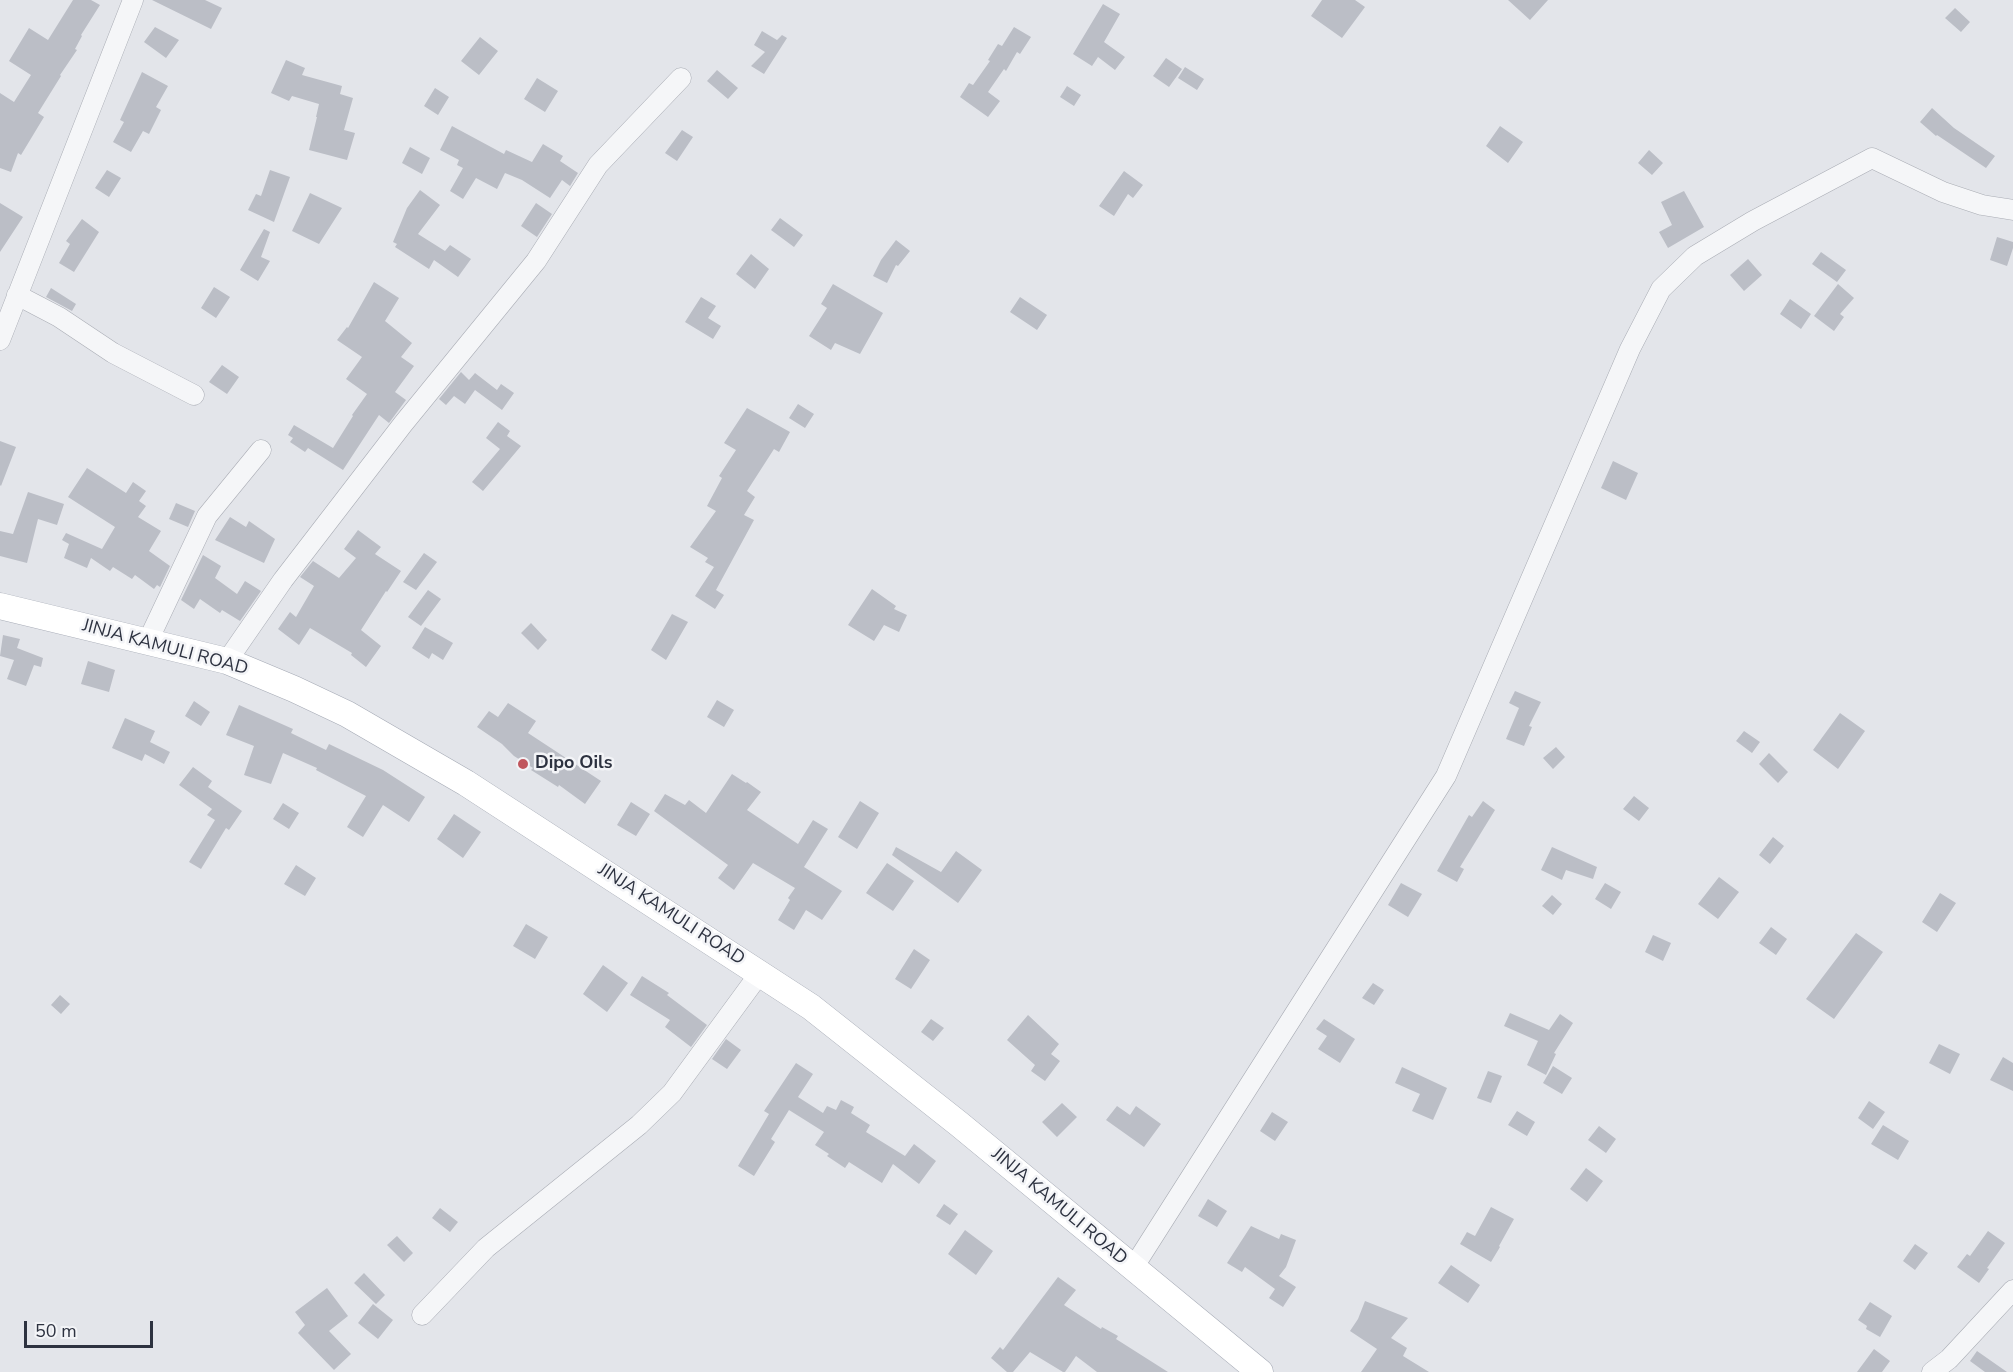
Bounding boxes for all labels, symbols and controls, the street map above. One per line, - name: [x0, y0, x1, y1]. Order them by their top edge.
- street label: JINJA KAMULI ROAD: [80, 615, 250, 681]
- place label: Dipo Oils: [535, 753, 612, 775]
- marker: Dipo Oils: [516, 757, 530, 771]
- street label: JINJA KAMULI ROAD: [594, 859, 748, 971]
- street label: JINJA KAMULI ROAD: [987, 1144, 1131, 1270]
- scale bar: [27, 1309, 156, 1347]
- text: 50 m: [35, 1319, 77, 1343]

